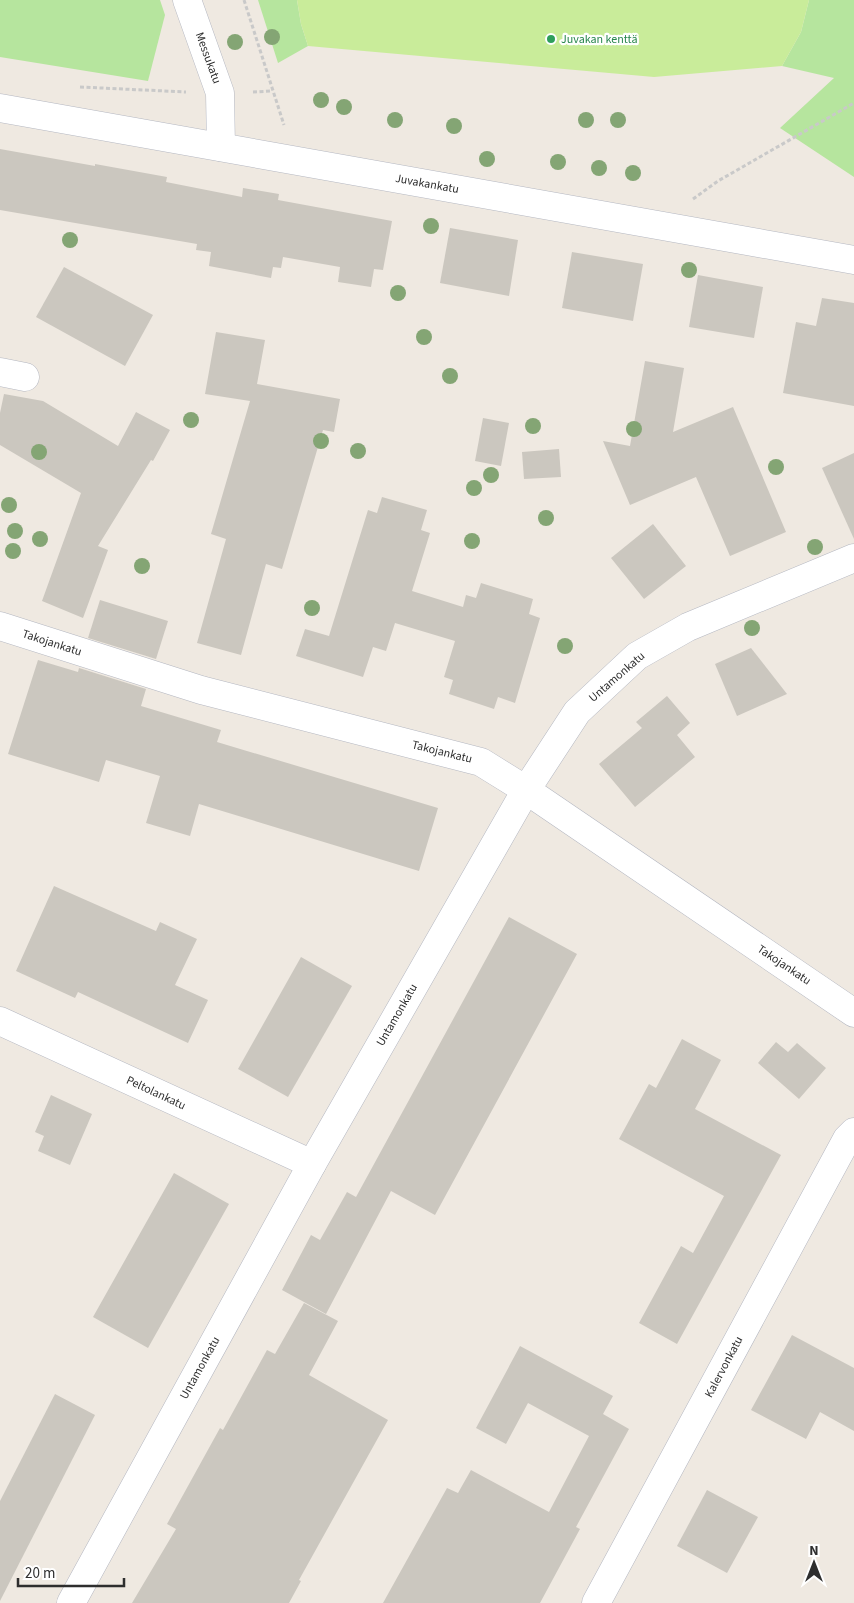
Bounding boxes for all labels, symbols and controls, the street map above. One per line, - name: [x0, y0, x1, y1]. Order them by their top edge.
- street label: Messukatu: [191, 30, 225, 86]
- place label: Juvakan kenttä: [561, 31, 637, 48]
- marker: Juvakan kenttä: [545, 33, 557, 45]
- street label: Juvakankatu: [394, 170, 460, 198]
- street label: Takojankatu: [20, 625, 84, 661]
- street label: Untamonkatu: [585, 648, 649, 706]
- street label: Takojankatu: [410, 736, 474, 768]
- street label: Takojankatu: [754, 941, 814, 989]
- street label: Untamonkatu: [372, 981, 422, 1049]
- street label: Peltolankatu: [123, 1072, 189, 1114]
- street label: Untamonkatu: [176, 1333, 224, 1403]
- street label: Kalervonkatu: [701, 1333, 747, 1401]
- north arrow: [789, 1538, 839, 1588]
- text: N: [809, 1541, 819, 1561]
- scale bar: [18, 1556, 124, 1588]
- text: 20 m: [25, 1563, 55, 1584]

